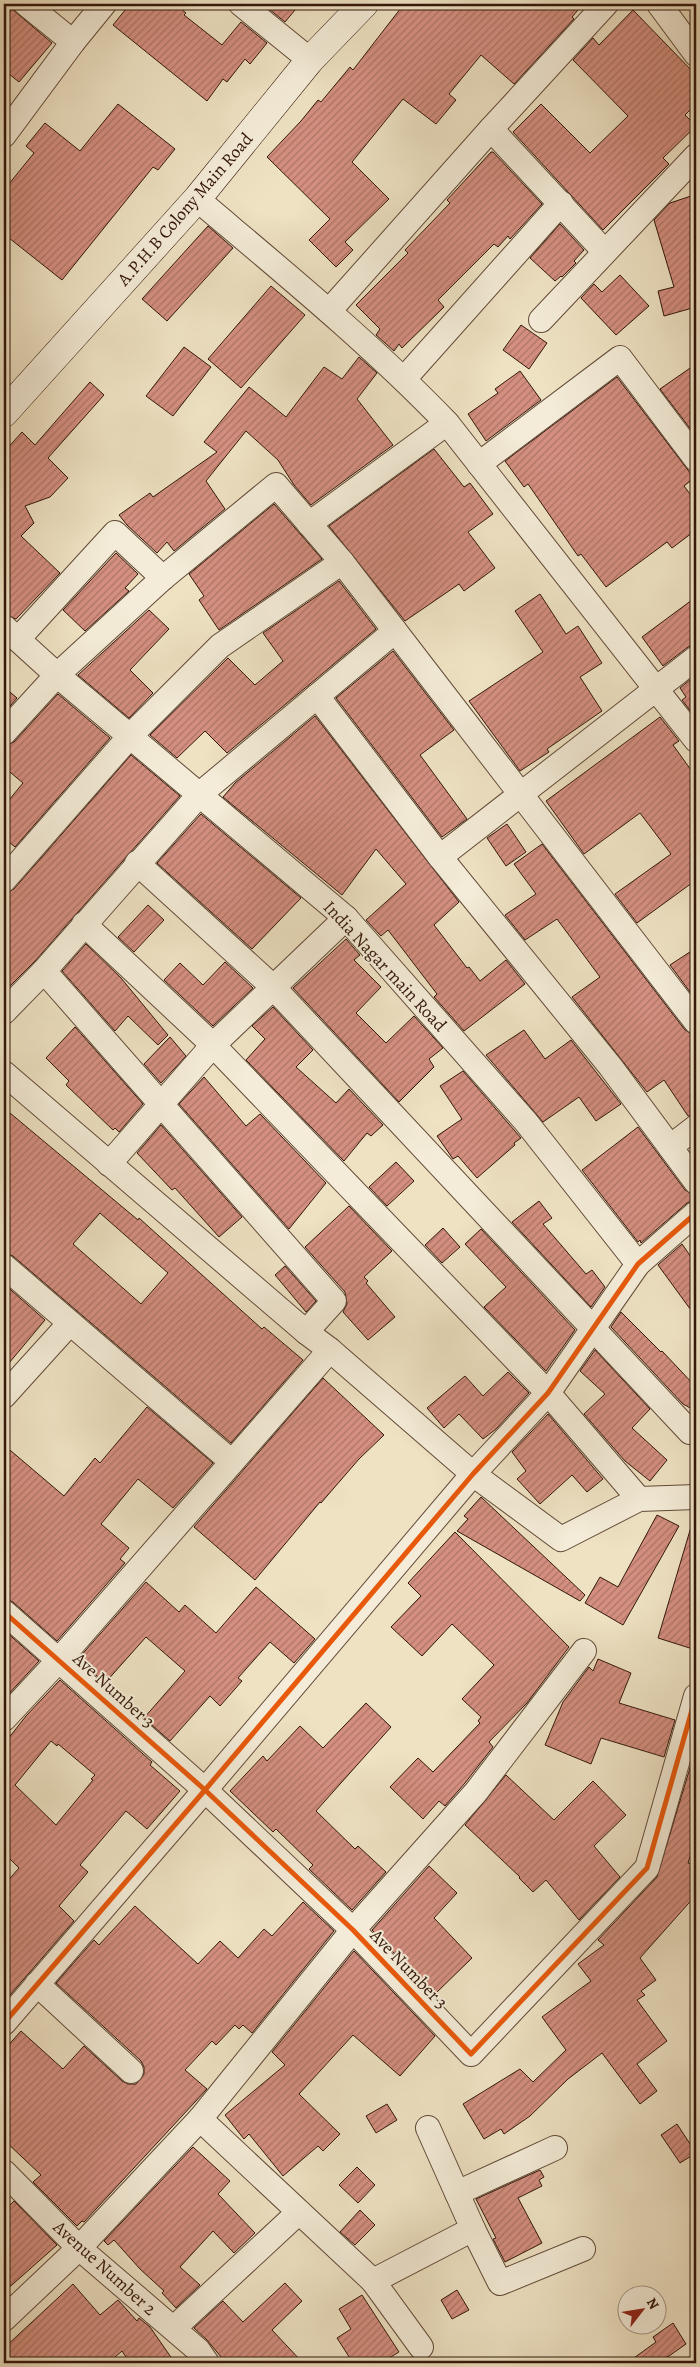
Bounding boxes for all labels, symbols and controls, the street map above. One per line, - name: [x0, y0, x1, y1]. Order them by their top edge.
- street label: A.P.H.B Colony Main Road: [111, 127, 258, 291]
- street label: India Nagar main Road: [318, 895, 452, 1037]
- street label: Ave Number 3: [67, 1646, 160, 1733]
- street label: Ave Number 3: [364, 1923, 453, 2014]
- street label: Avenue Number 2: [48, 2215, 162, 2321]
- north arrow: [618, 2284, 668, 2334]
- text: N: [642, 2294, 663, 2313]

